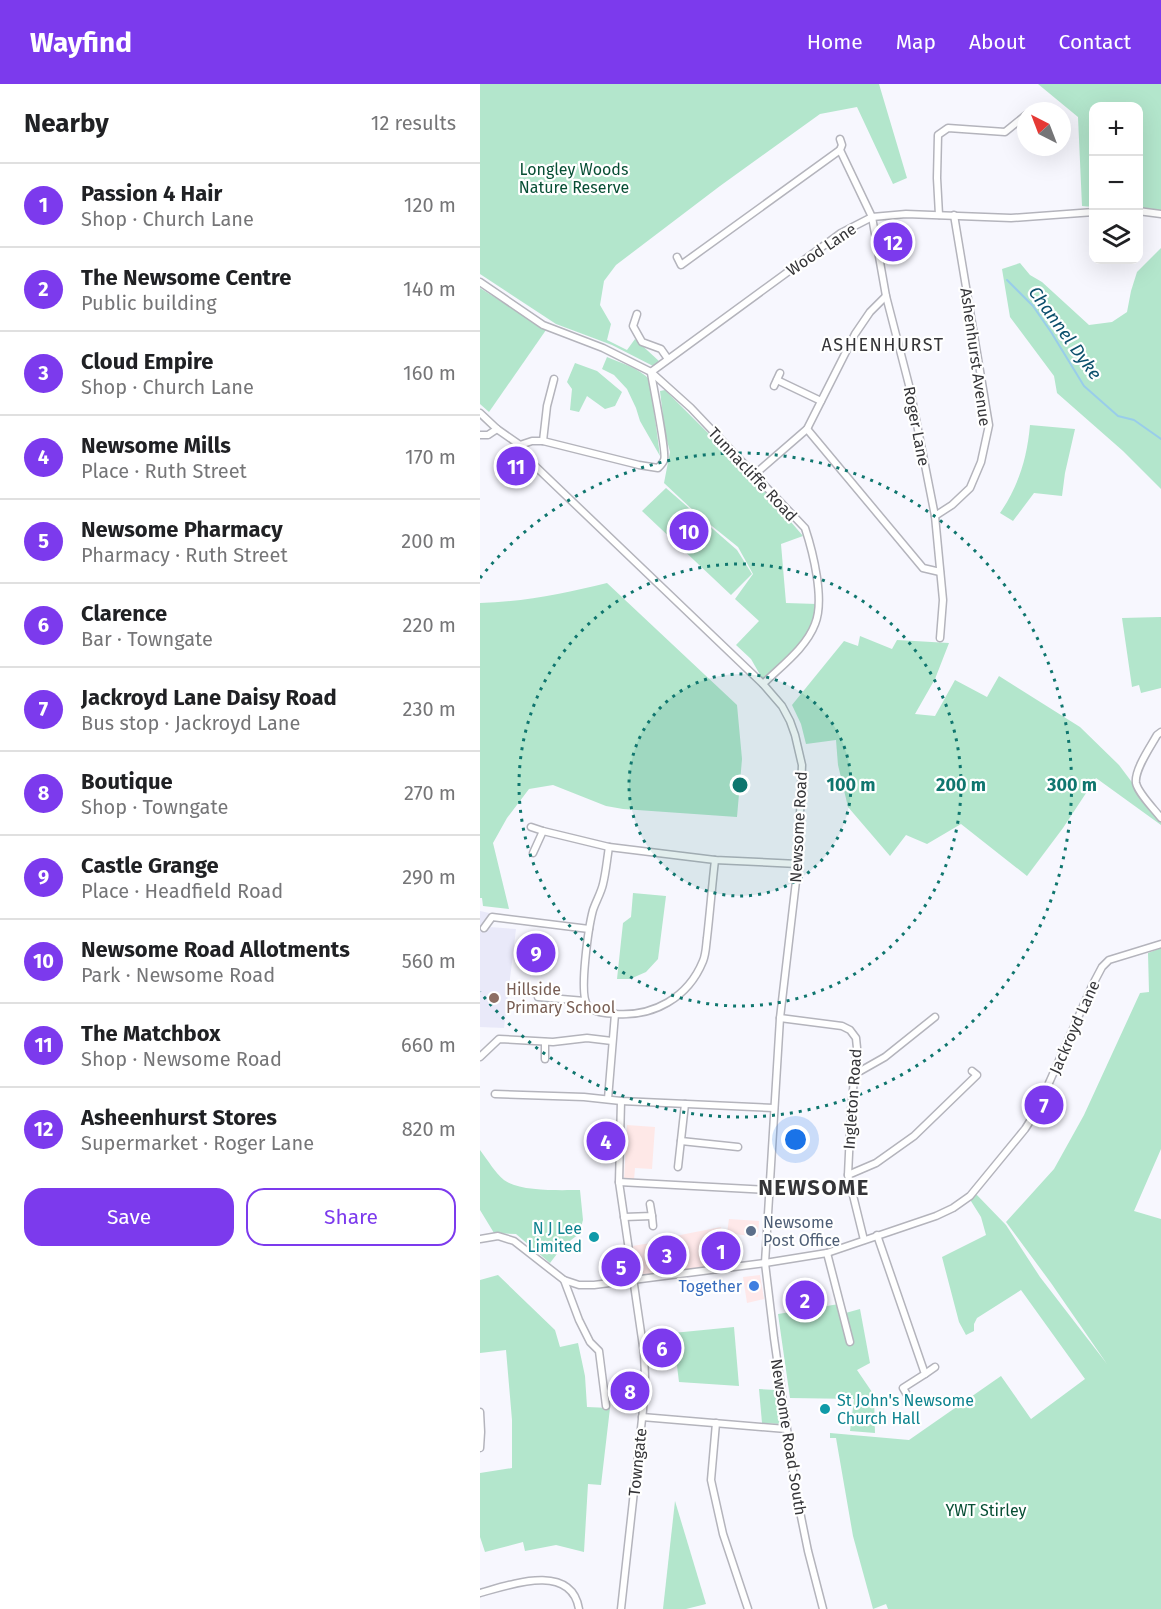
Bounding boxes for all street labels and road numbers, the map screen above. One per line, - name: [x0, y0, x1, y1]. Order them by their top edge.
- street label: Wood Lane: [783, 219, 860, 280]
- street label: Ashenhurst Avenue: [956, 287, 995, 427]
- street label: Roger Lane: [899, 385, 934, 467]
- street label: Tunnacliffe Road: [704, 423, 801, 525]
- street label: Newsome Road: [786, 771, 811, 883]
- street label: Jackroyd Lane: [1045, 977, 1104, 1077]
- street label: Ingleton Road: [839, 1048, 866, 1150]
- street label: Newsome Road South: [767, 1357, 810, 1517]
- street label: Towngate: [624, 1427, 651, 1497]

